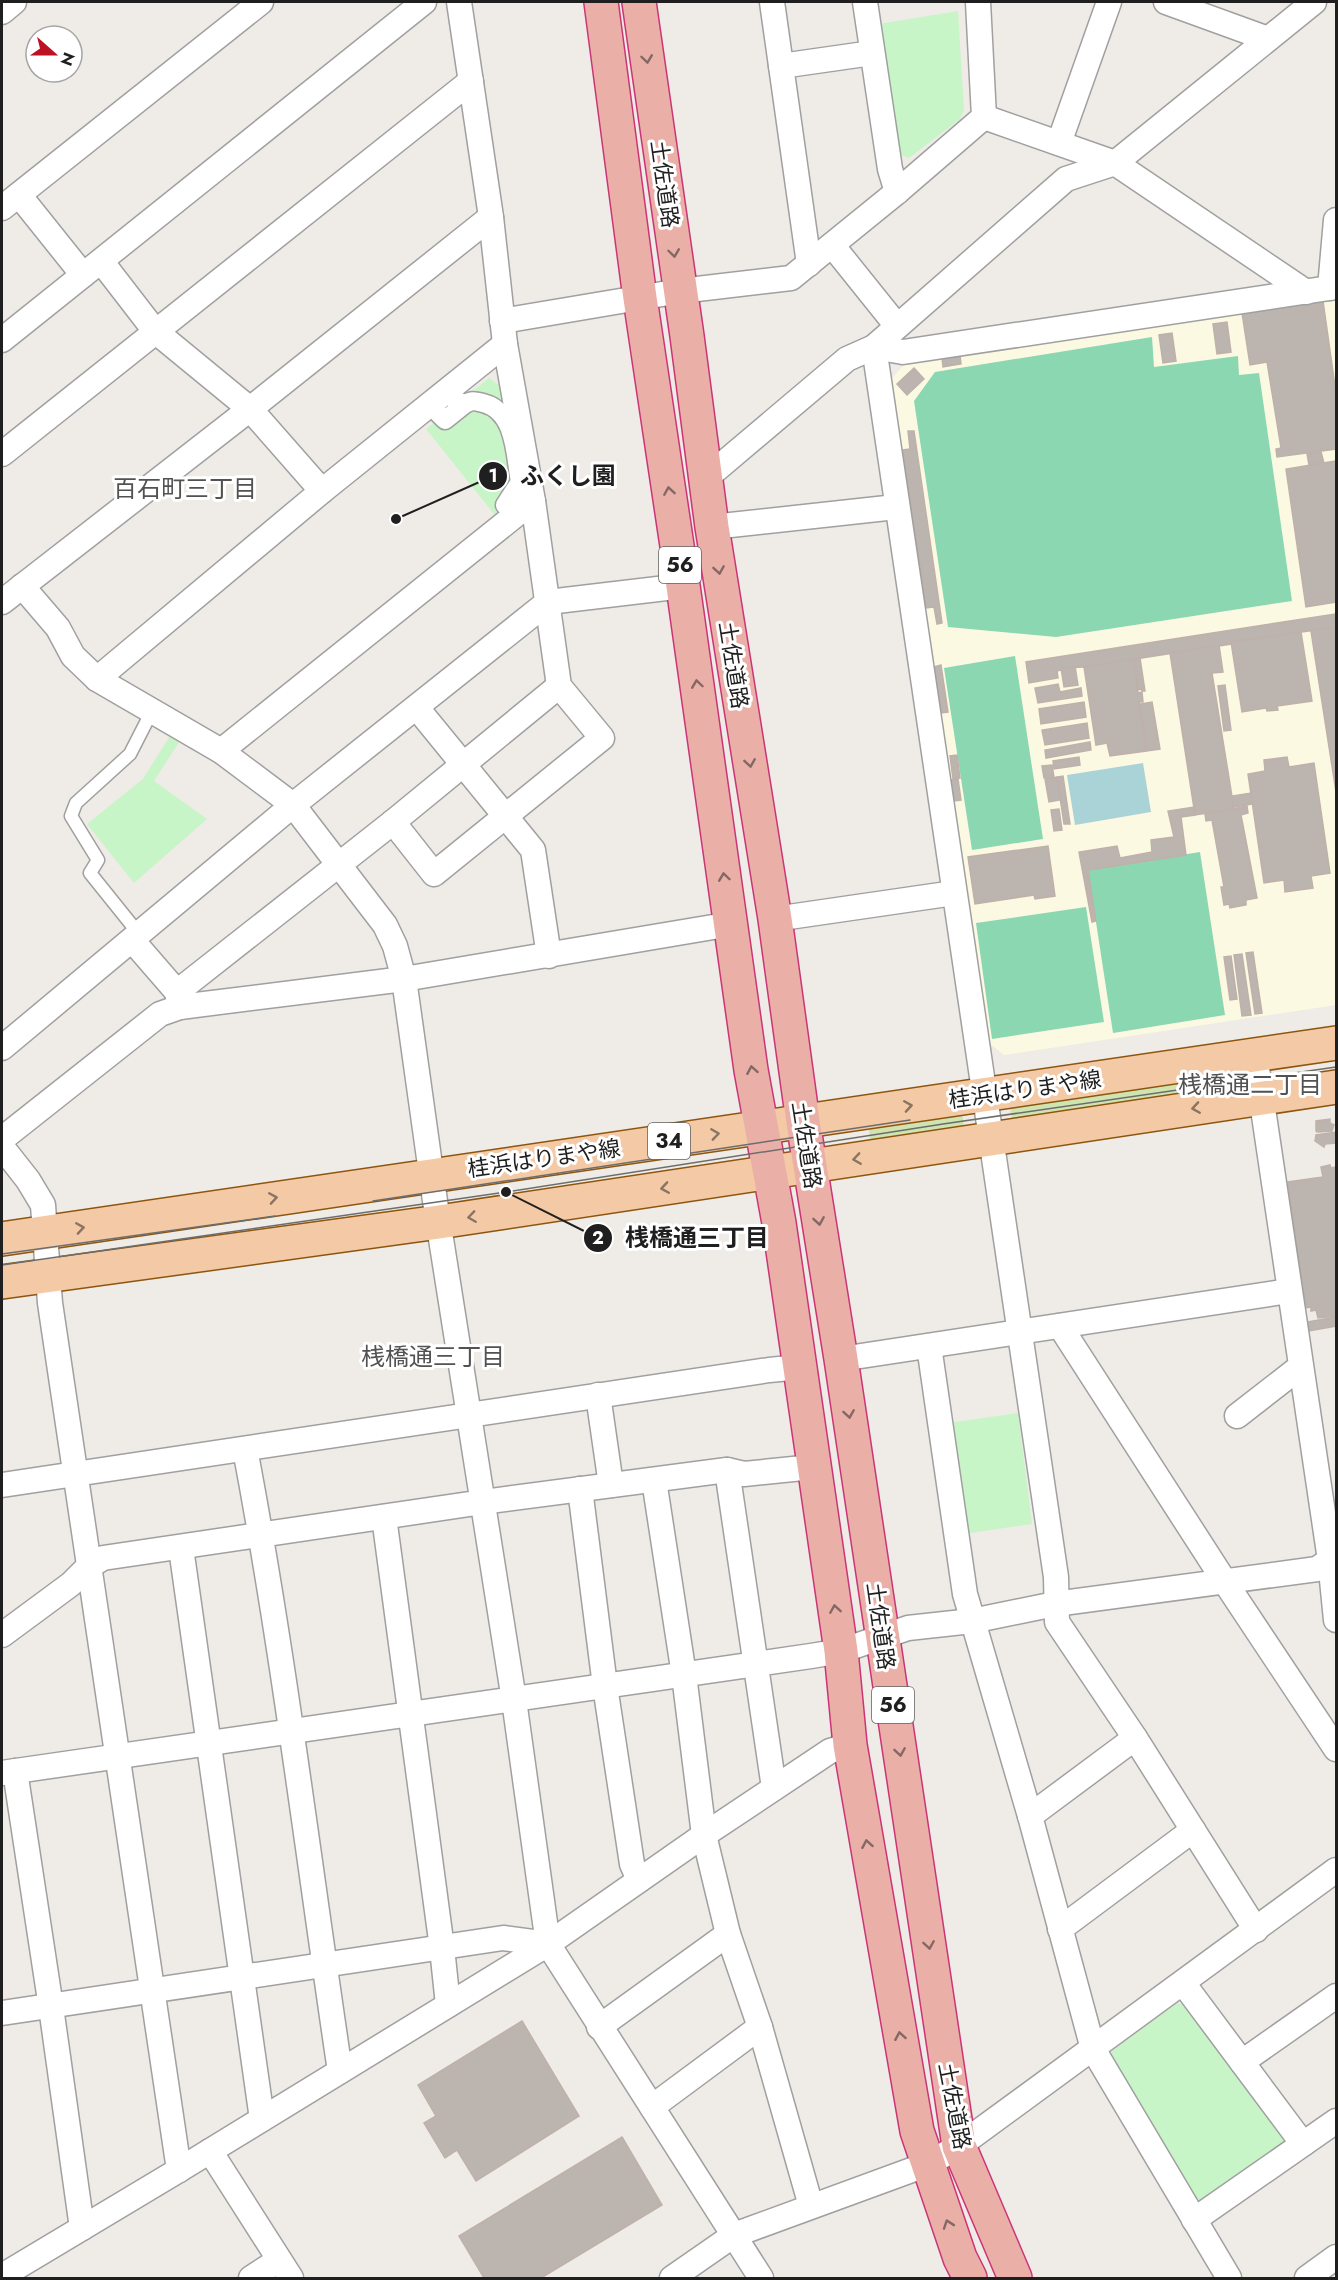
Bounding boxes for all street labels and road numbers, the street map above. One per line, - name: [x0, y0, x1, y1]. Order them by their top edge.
- street label: 土佐道路: [643, 138, 687, 230]
- road number: 56: [659, 547, 701, 583]
- street label: 土佐道路: [711, 619, 757, 711]
- street label: 桂浜はりまや線: [947, 1062, 1103, 1116]
- street label: 土佐道路: [784, 1099, 830, 1191]
- road number: 34: [648, 1123, 690, 1159]
- street label: 桂浜はりまや線: [466, 1131, 622, 1185]
- street label: 土佐道路: [859, 1580, 903, 1672]
- road number: 56: [872, 1687, 914, 1723]
- street label: 土佐道路: [931, 2060, 979, 2152]

